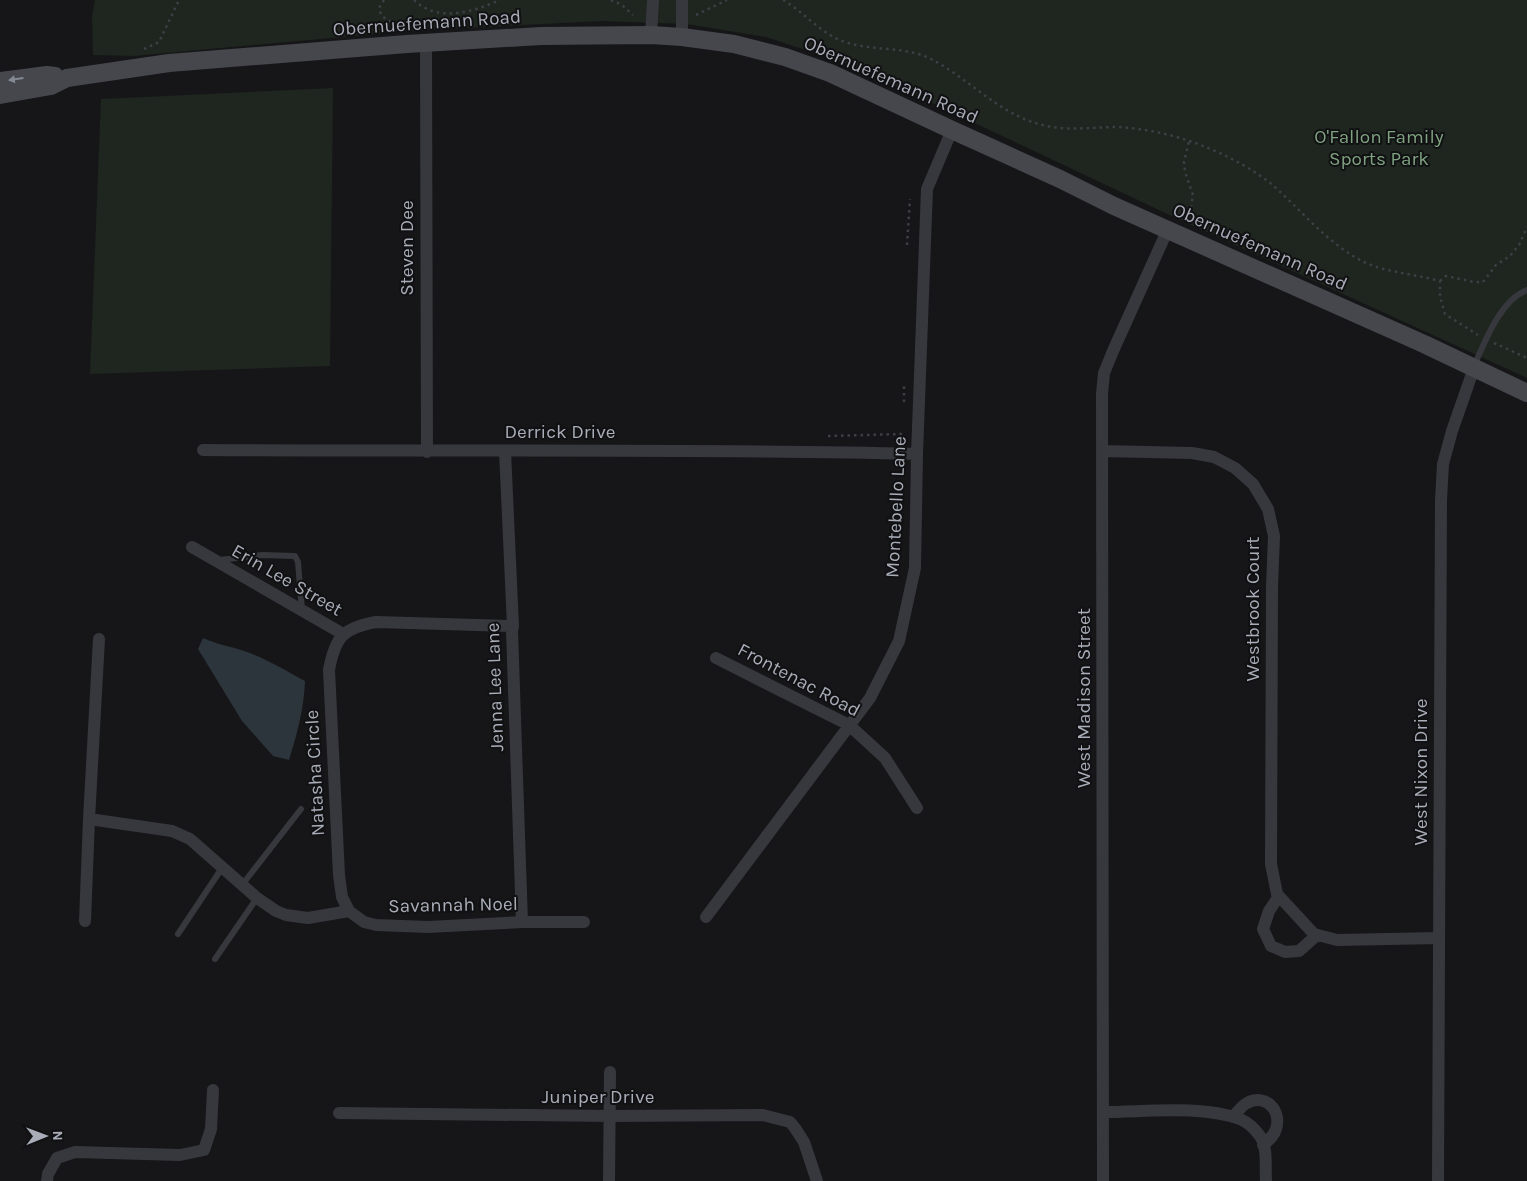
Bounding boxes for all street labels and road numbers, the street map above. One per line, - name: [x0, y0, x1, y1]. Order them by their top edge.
- street label: Obernuefemann Road: [332, 5, 522, 41]
- street label: Obernuefemann Road: [800, 32, 982, 128]
- street label: Obernuefemann Road: [1169, 199, 1351, 295]
- street label: Steven Dee: [396, 200, 418, 296]
- street label: Derrick Drive: [504, 421, 616, 443]
- street label: Montebello Lane: [881, 436, 911, 578]
- street label: Westbrook Court: [1242, 537, 1264, 681]
- street label: Erin Lee Street: [228, 539, 346, 621]
- street label: West Madison Street: [1073, 608, 1095, 788]
- street label: Jenna Lee Lane: [482, 622, 508, 752]
- street label: Frontenac Road: [734, 638, 864, 722]
- street label: West Nixon Drive: [1410, 699, 1432, 845]
- street label: Natasha Circle: [301, 709, 329, 837]
- street label: Savannah Noel: [388, 893, 518, 917]
- street label: Juniper Drive: [542, 1086, 654, 1108]

